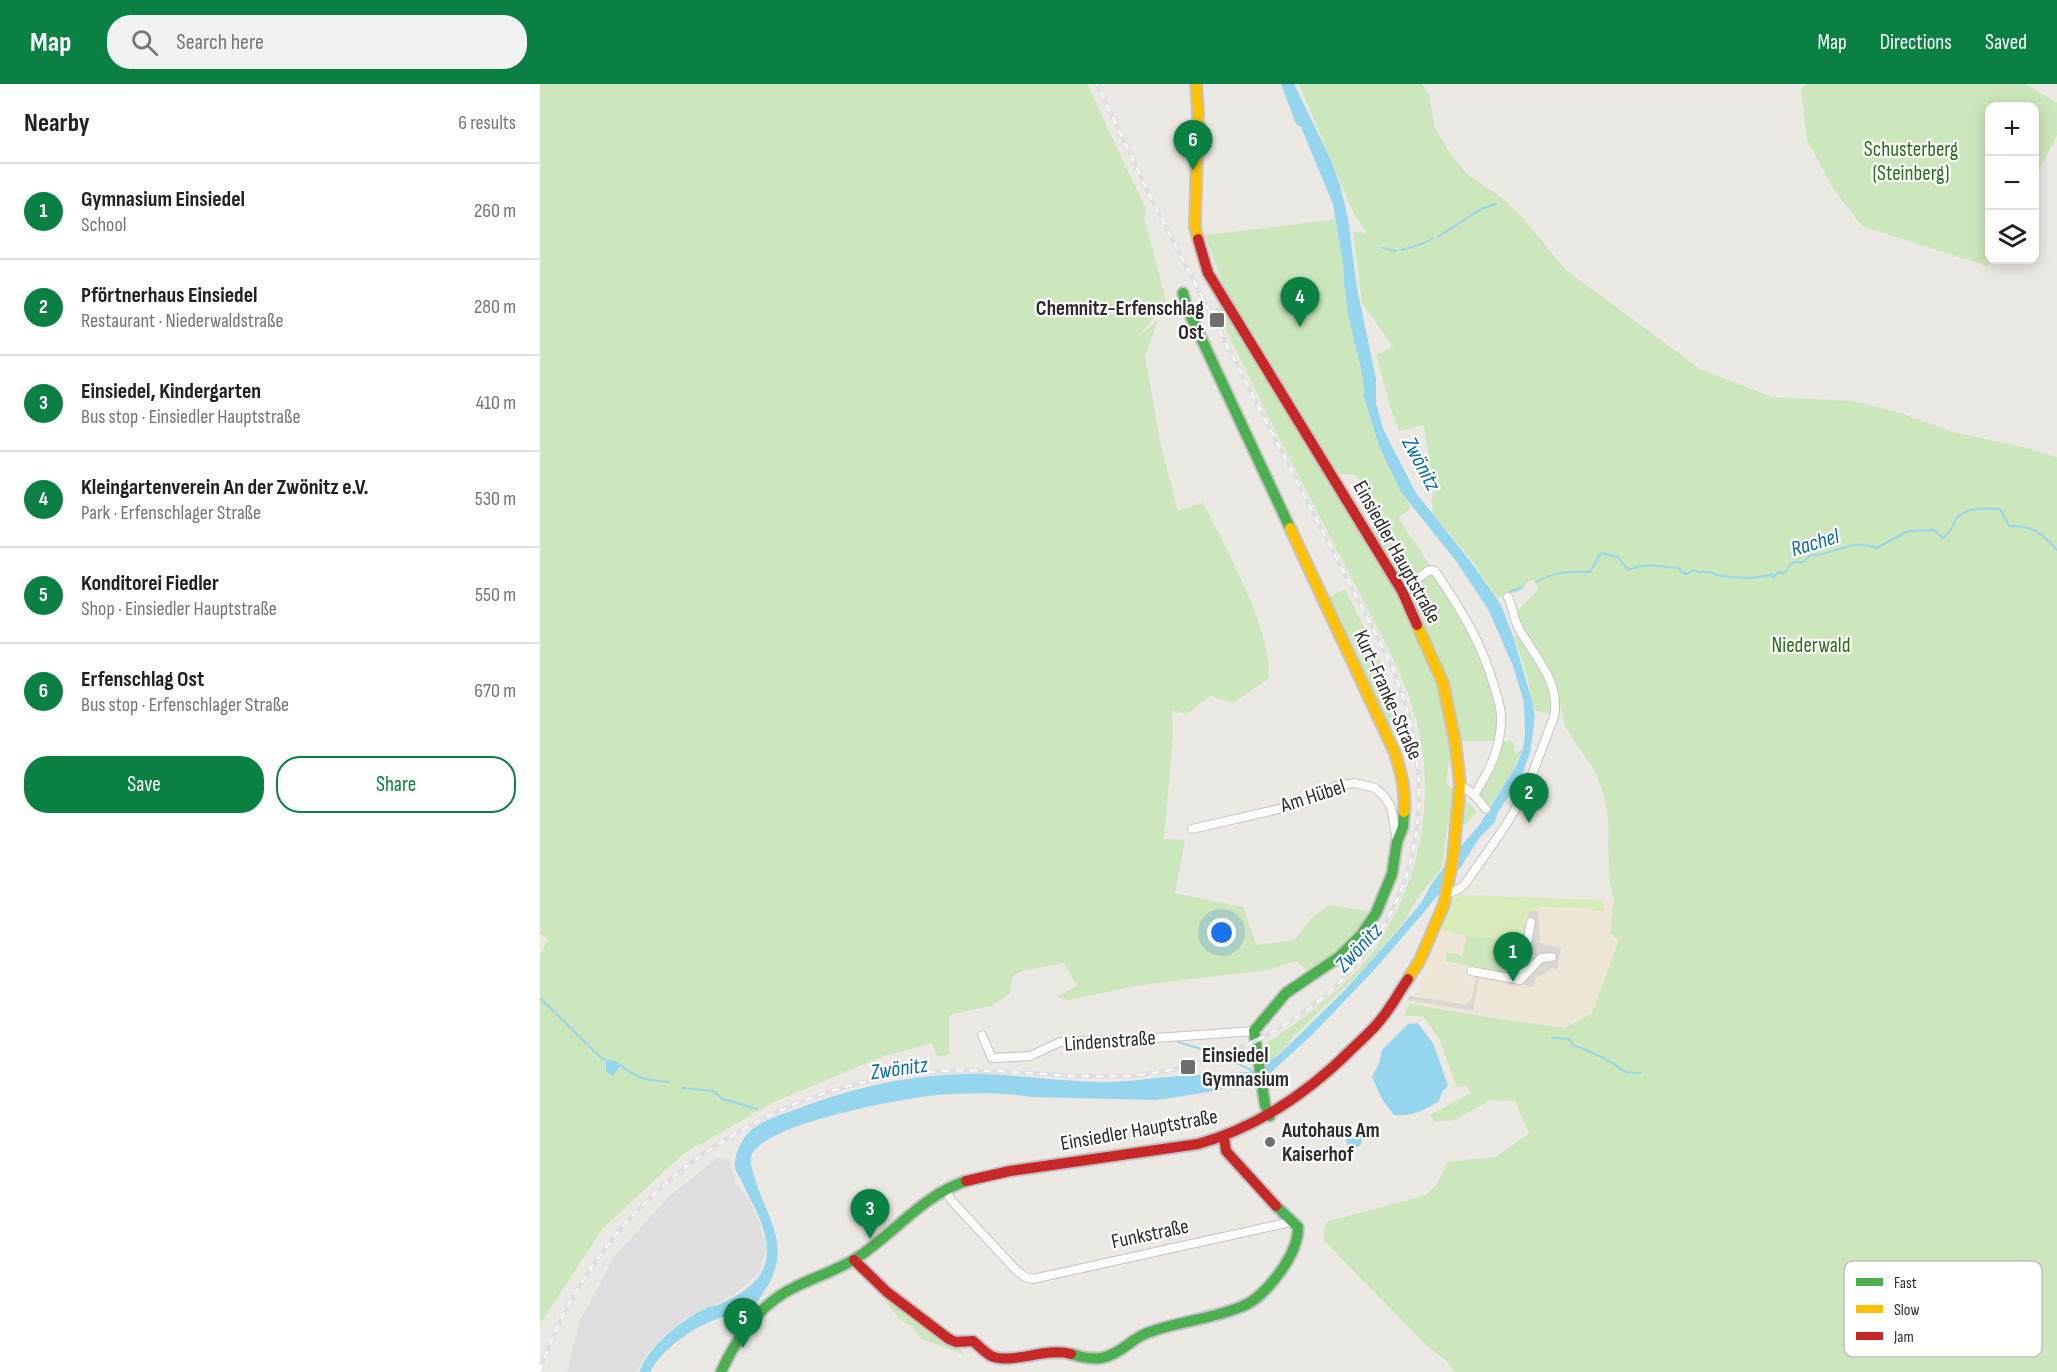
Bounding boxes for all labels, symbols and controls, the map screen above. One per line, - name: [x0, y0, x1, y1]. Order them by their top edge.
- search box: [107, 15, 527, 69]
- text: Map: [30, 26, 71, 59]
- icon: search: [128, 26, 161, 59]
- text: Search here: [176, 29, 264, 56]
- text: Map: [1817, 30, 1847, 55]
- text: Directions: [1880, 30, 1952, 55]
- text: Saved: [1985, 30, 2027, 55]
- map controls: [1985, 102, 2039, 264]
- button: +: [1985, 102, 2039, 156]
- text: Nearby: [24, 108, 90, 139]
- text: 6 results: [458, 111, 516, 135]
- pin: 6: [1174, 120, 1212, 170]
- park label: Schusterberg (Steinberg): [1864, 137, 1958, 186]
- button: −: [1985, 156, 2039, 210]
- text: Gymnasium Einsiedel: [81, 186, 245, 213]
- text: 1: [40, 199, 47, 223]
- text: 260 m: [474, 199, 516, 223]
- button: layers: [1985, 210, 2039, 264]
- text: School: [81, 213, 126, 237]
- pin: 4: [1280, 278, 1320, 327]
- text: Pförtnerhaus Einsiedel: [81, 282, 258, 309]
- text: 2: [39, 295, 48, 319]
- text: 280 m: [474, 295, 516, 319]
- place label: Chemnitz-Erfenschlag Ost: [1036, 296, 1204, 345]
- text: Restaurant · Niederwaldstraße: [81, 309, 283, 333]
- marker: Chemnitz-Erfenschlag Ost: [1208, 311, 1226, 329]
- text: Einsiedel, Kindergarten: [81, 378, 261, 405]
- text: 3: [39, 391, 48, 415]
- text: 410 m: [476, 391, 516, 415]
- text: Bus stop · Einsiedler Hauptstraße: [81, 405, 300, 429]
- water label: Zwönitz: [1395, 431, 1447, 497]
- text: Kleingartenverein An der Zwönitz e.V.: [81, 474, 369, 501]
- street label: Einsiedler Hauptstraße: [1347, 476, 1447, 628]
- text: 4: [39, 487, 48, 511]
- text: 530 m: [475, 487, 516, 511]
- text: Park · Erfenschlager Straße: [81, 501, 261, 525]
- water label: Rachel: [1788, 523, 1843, 563]
- text: Konditorei Fiedler: [81, 570, 219, 597]
- text: 5: [39, 583, 48, 607]
- text: 550 m: [475, 583, 516, 607]
- text: Shop · Einsiedler Hauptstraße: [81, 597, 277, 621]
- street label: Kurt-Franke-Straße: [1348, 626, 1428, 764]
- park label: Niederwald: [1772, 633, 1850, 658]
- text: Erfenschlag Ost: [81, 666, 204, 693]
- text: 6: [39, 679, 48, 703]
- text: 670 m: [474, 679, 516, 703]
- text: Bus stop · Erfenschlager Straße: [81, 693, 289, 717]
- button: Save: [24, 756, 264, 813]
- button: Share: [276, 756, 516, 813]
- street label: Am Hübel: [1276, 774, 1349, 819]
- pin: 2: [1510, 774, 1548, 823]
- water label: Zwönitz: [1329, 917, 1389, 979]
- your location: [1207, 918, 1236, 947]
- pin: 1: [1494, 932, 1532, 982]
- street label: Lindenstraße: [1063, 1025, 1157, 1057]
- place label: Einsiedel Gymnasium: [1202, 1043, 1289, 1092]
- water label: Zwönitz: [868, 1051, 931, 1087]
- marker: Einsiedel Gymnasium: [1179, 1058, 1197, 1076]
- street label: Einsiedler Hauptstraße: [1058, 1104, 1220, 1156]
- place label: Autohaus Am Kaiserhof: [1281, 1118, 1380, 1167]
- marker: Autohaus Am Kaiserhof: [1263, 1135, 1277, 1149]
- pin: 3: [850, 1190, 890, 1239]
- street label: Funkstraße: [1109, 1214, 1191, 1254]
- legend: [1844, 1261, 2042, 1357]
- text: Fast: [1894, 1274, 1917, 1293]
- pin: 5: [724, 1298, 762, 1348]
- text: Slow: [1894, 1301, 1919, 1320]
- text: Jam: [1893, 1328, 1914, 1347]

